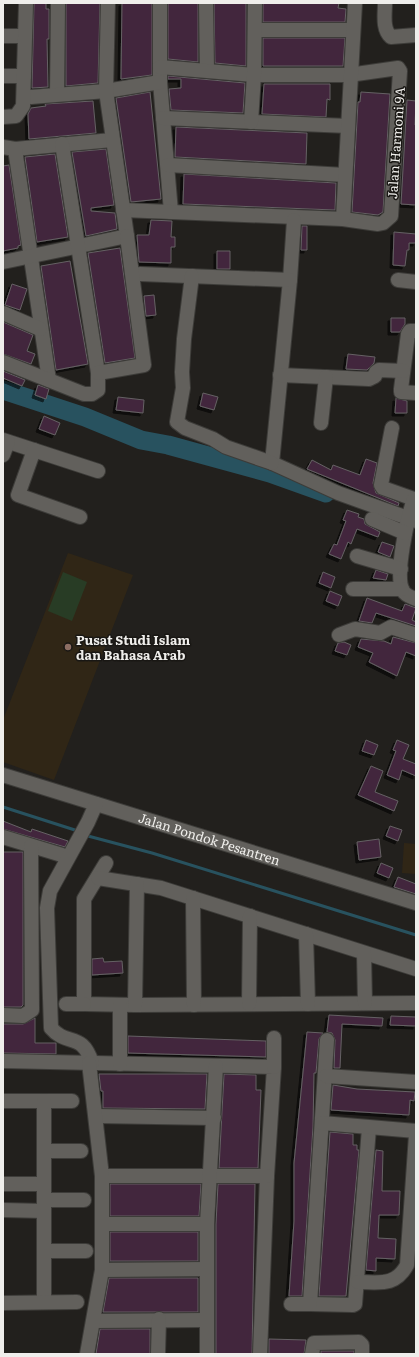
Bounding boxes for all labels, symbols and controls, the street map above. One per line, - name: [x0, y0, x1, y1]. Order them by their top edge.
- street label: Jalan Harmoni 9A: [382, 86, 409, 199]
- place label: Pusat Studi Islam dan Bahasa Arab: [76, 630, 190, 664]
- marker: Pusat Studi Islam dan Bahasa Arab: [63, 642, 73, 652]
- street label: Jalan Pondok Pesantren: [136, 808, 283, 869]

